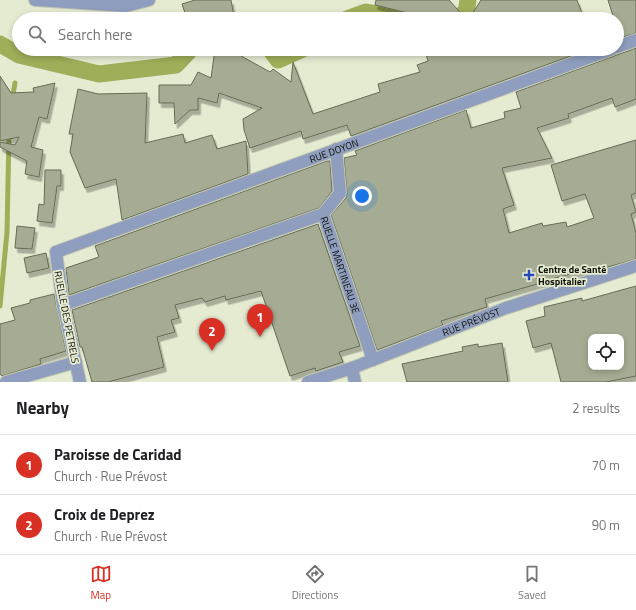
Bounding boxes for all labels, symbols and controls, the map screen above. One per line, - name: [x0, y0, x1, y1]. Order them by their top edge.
- search box: [12, 12, 624, 56]
- icon: search: [26, 23, 48, 45]
- text: Search here: [58, 23, 132, 46]
- street label: RUE DOYON: [307, 135, 361, 167]
- your location: [352, 186, 372, 206]
- street label: RUELLE MARTINEAU 3E: [316, 215, 364, 316]
- place label: Centre de Santé Hospitalier: [538, 262, 606, 289]
- marker: Centre de Santé Hospitalier: [523, 269, 535, 281]
- street label: RUELLE DES PETRELS: [50, 270, 83, 364]
- pin: 1: [247, 304, 273, 337]
- street label: RUE PRÉVOST: [440, 304, 503, 340]
- pin: 2: [199, 318, 225, 351]
- map controls: [588, 334, 624, 370]
- button: locate: [588, 334, 624, 370]
- text: Nearby: [16, 395, 69, 421]
- text: 2 results: [572, 398, 620, 418]
- text: Paroisse de Caridad: [54, 443, 182, 466]
- text: 1: [25, 455, 33, 475]
- text: 70 m: [592, 455, 620, 475]
- text: Church · Rue Prévost: [54, 466, 167, 486]
- text: Croix de Deprez: [54, 503, 155, 526]
- text: 2: [25, 515, 33, 535]
- text: 90 m: [592, 515, 620, 535]
- text: Church · Rue Prévost: [54, 526, 167, 546]
- tab: Map: [90, 563, 112, 603]
- tab: Directions: [292, 563, 338, 603]
- tab: Saved: [518, 563, 546, 603]

